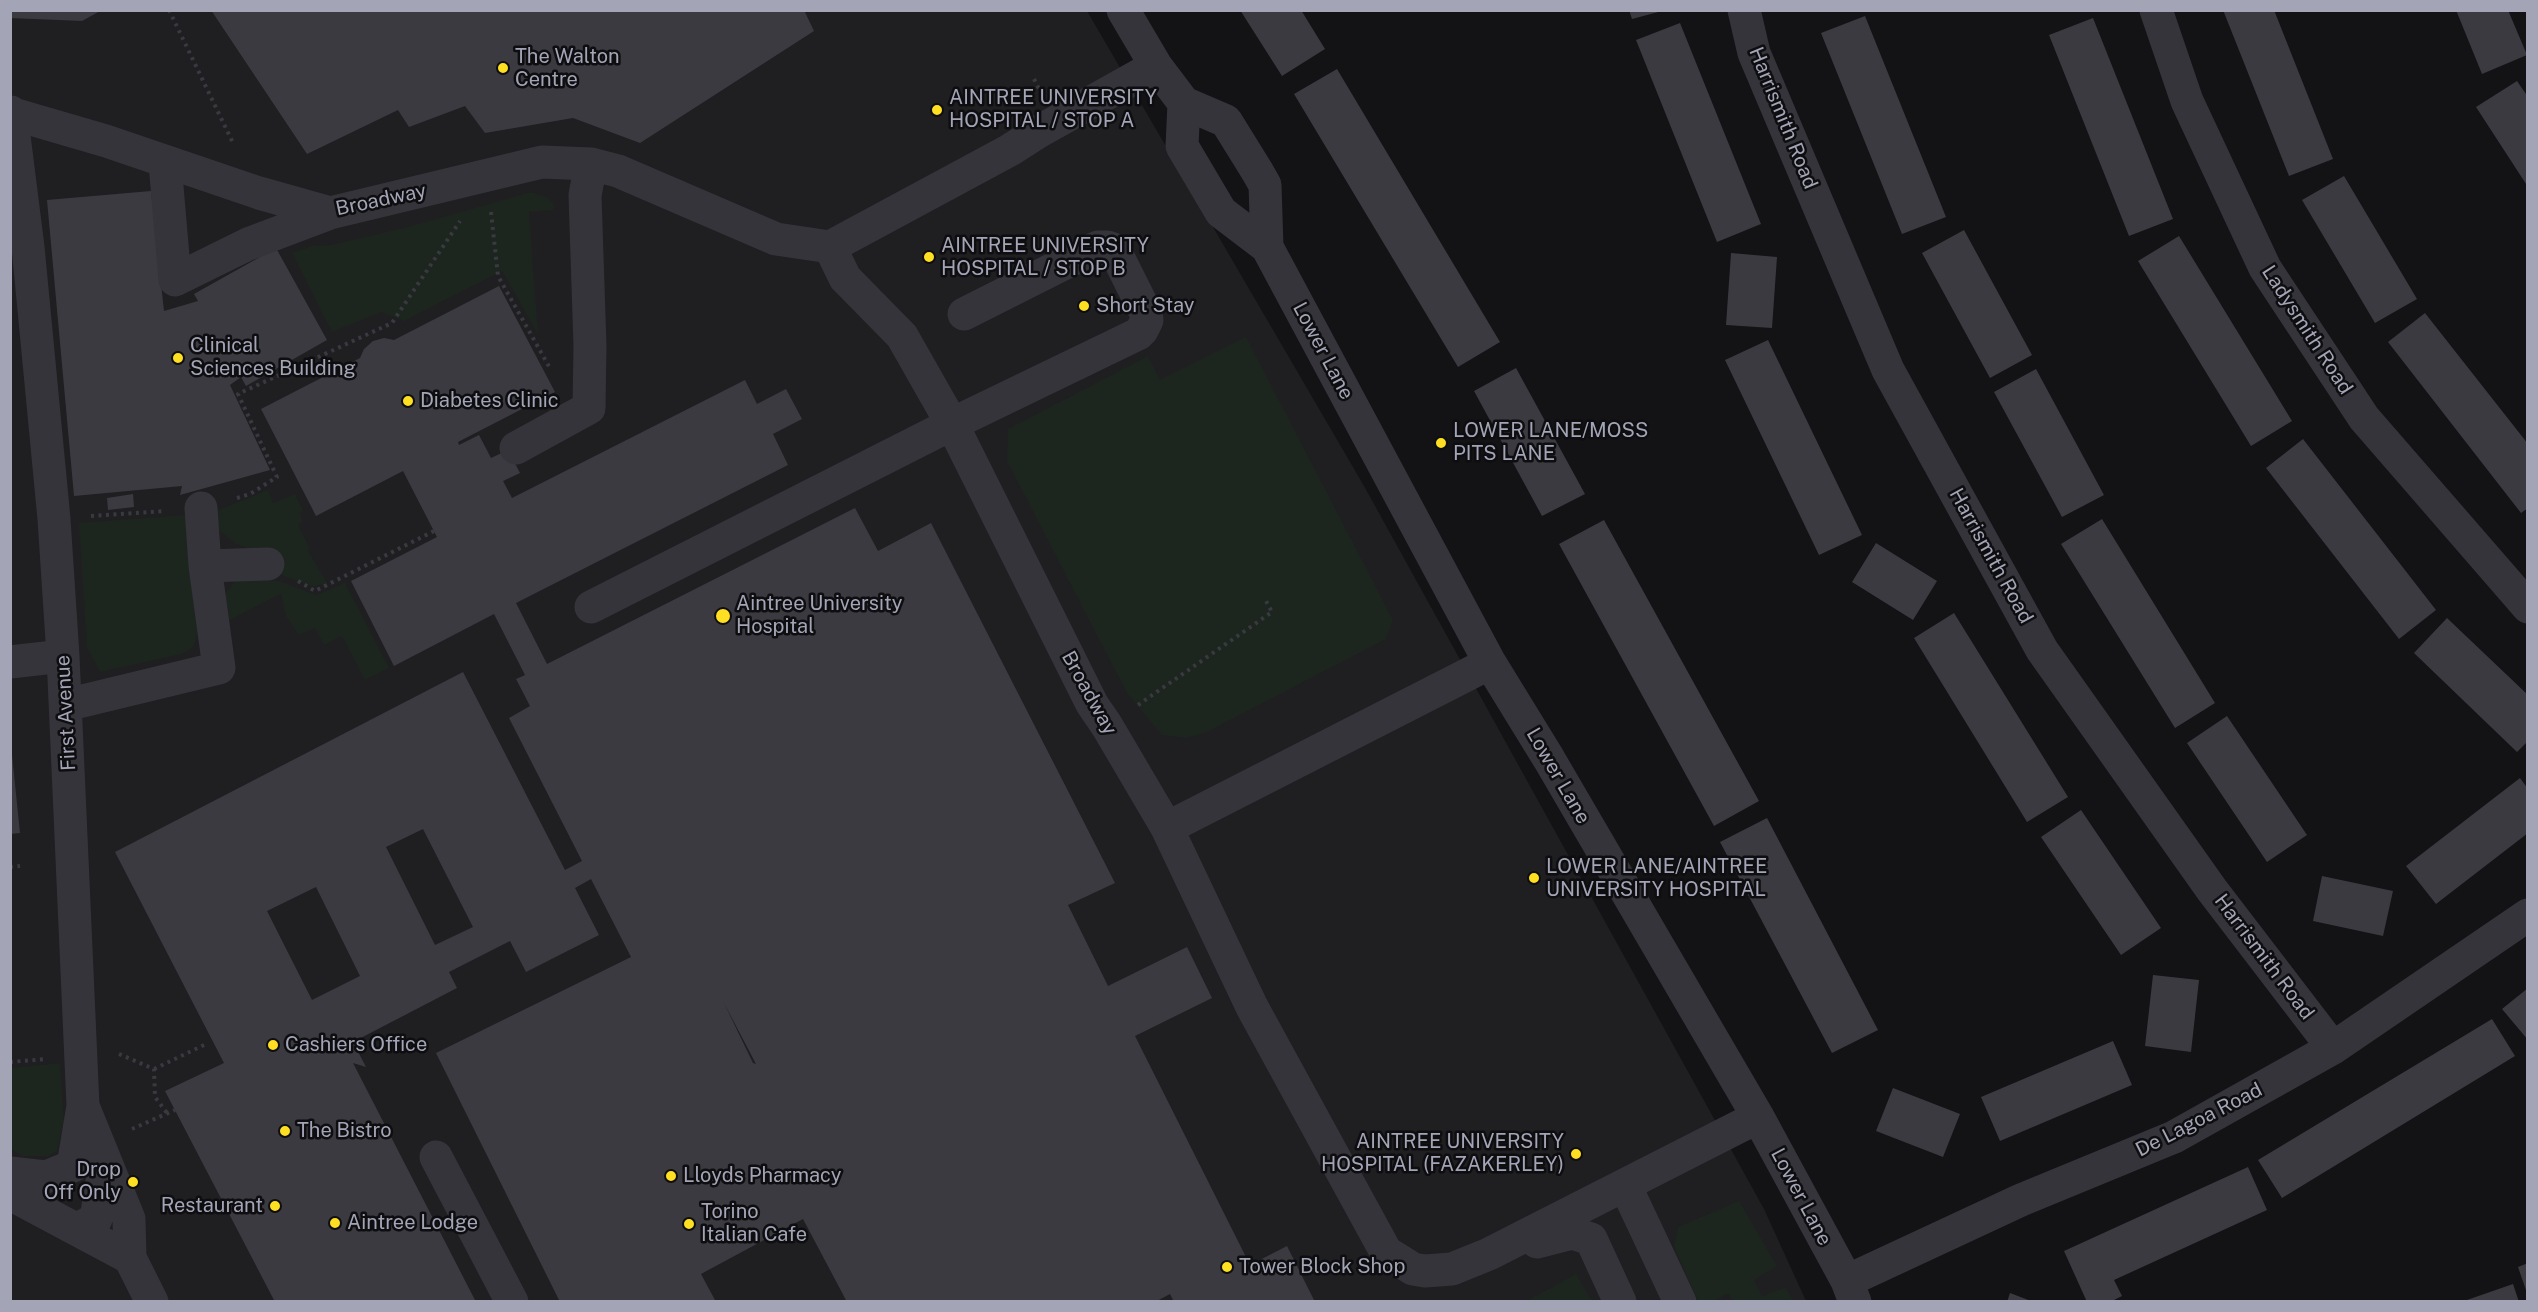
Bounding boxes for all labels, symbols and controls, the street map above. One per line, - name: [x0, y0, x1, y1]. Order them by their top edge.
- street label: Harrismith Road: [1744, 44, 1822, 192]
- place label: The Walton Centre: [515, 45, 620, 92]
- marker: The Walton Centre: [496, 61, 510, 75]
- place label: AINTREE UNIVERSITY HOSPITAL / STOP A: [949, 86, 1157, 133]
- marker: AINTREE UNIVERSITY HOSPITAL / STOP A: [930, 103, 944, 117]
- street label: Broadway: [333, 179, 429, 221]
- place label: AINTREE UNIVERSITY HOSPITAL / STOP B: [941, 234, 1149, 281]
- marker: AINTREE UNIVERSITY HOSPITAL / STOP B: [922, 250, 936, 264]
- street label: Ladysmith Road: [2256, 261, 2358, 399]
- place label: Short Stay: [1096, 294, 1195, 318]
- street label: Lower Lane: [1287, 298, 1359, 404]
- marker: Short Stay: [1077, 299, 1091, 313]
- place label: Clinical Sciences Building: [190, 334, 356, 381]
- marker: Clinical Sciences Building: [171, 351, 185, 365]
- place label: Diabetes Clinic: [420, 389, 559, 413]
- marker: Diabetes Clinic: [401, 394, 415, 408]
- place label: LOWER LANE/MOSS PITS LANE: [1453, 419, 1648, 466]
- marker: LOWER LANE/MOSS PITS LANE: [1434, 436, 1448, 450]
- street label: Harrismith Road: [1944, 484, 2038, 628]
- place label: Aintree University Hospital: [736, 592, 902, 639]
- marker: Aintree University Hospital: [714, 607, 732, 625]
- street label: Broadway: [1056, 647, 1122, 739]
- street label: First Avenue: [51, 654, 81, 772]
- street label: Lower Lane: [1521, 724, 1595, 828]
- place label: LOWER LANE/AINTREE UNIVERSITY HOSPITAL: [1546, 855, 1767, 902]
- marker: LOWER LANE/AINTREE UNIVERSITY HOSPITAL: [1527, 871, 1541, 885]
- street label: Harrismith Road: [2209, 890, 2319, 1024]
- place label: Cashiers Office: [285, 1033, 427, 1057]
- marker: Cashiers Office: [266, 1038, 280, 1052]
- street label: De Lagoa Road: [2132, 1078, 2266, 1162]
- place label: The Bistro: [297, 1119, 392, 1143]
- marker: The Bistro: [278, 1124, 292, 1138]
- place label: AINTREE UNIVERSITY HOSPITAL (FAZAKERLEY): [1321, 1130, 1564, 1177]
- street label: Lower Lane: [1765, 1144, 1837, 1250]
- marker: AINTREE UNIVERSITY HOSPITAL (FAZAKERLEY): [1569, 1147, 1583, 1161]
- place label: Drop Off Only: [44, 1158, 121, 1205]
- place label: Lloyds Pharmacy: [683, 1164, 842, 1188]
- marker: Lloyds Pharmacy: [664, 1169, 678, 1183]
- marker: Drop Off Only: [126, 1175, 140, 1189]
- place label: Restaurant: [161, 1194, 263, 1218]
- marker: Restaurant: [268, 1199, 282, 1213]
- place label: Torino Italian Cafe: [701, 1200, 807, 1247]
- place label: Aintree Lodge: [347, 1211, 478, 1235]
- marker: Aintree Lodge: [328, 1216, 342, 1230]
- marker: Torino Italian Cafe: [682, 1217, 696, 1231]
- place label: Tower Block Shop: [1239, 1255, 1405, 1279]
- marker: Tower Block Shop: [1220, 1260, 1234, 1274]

